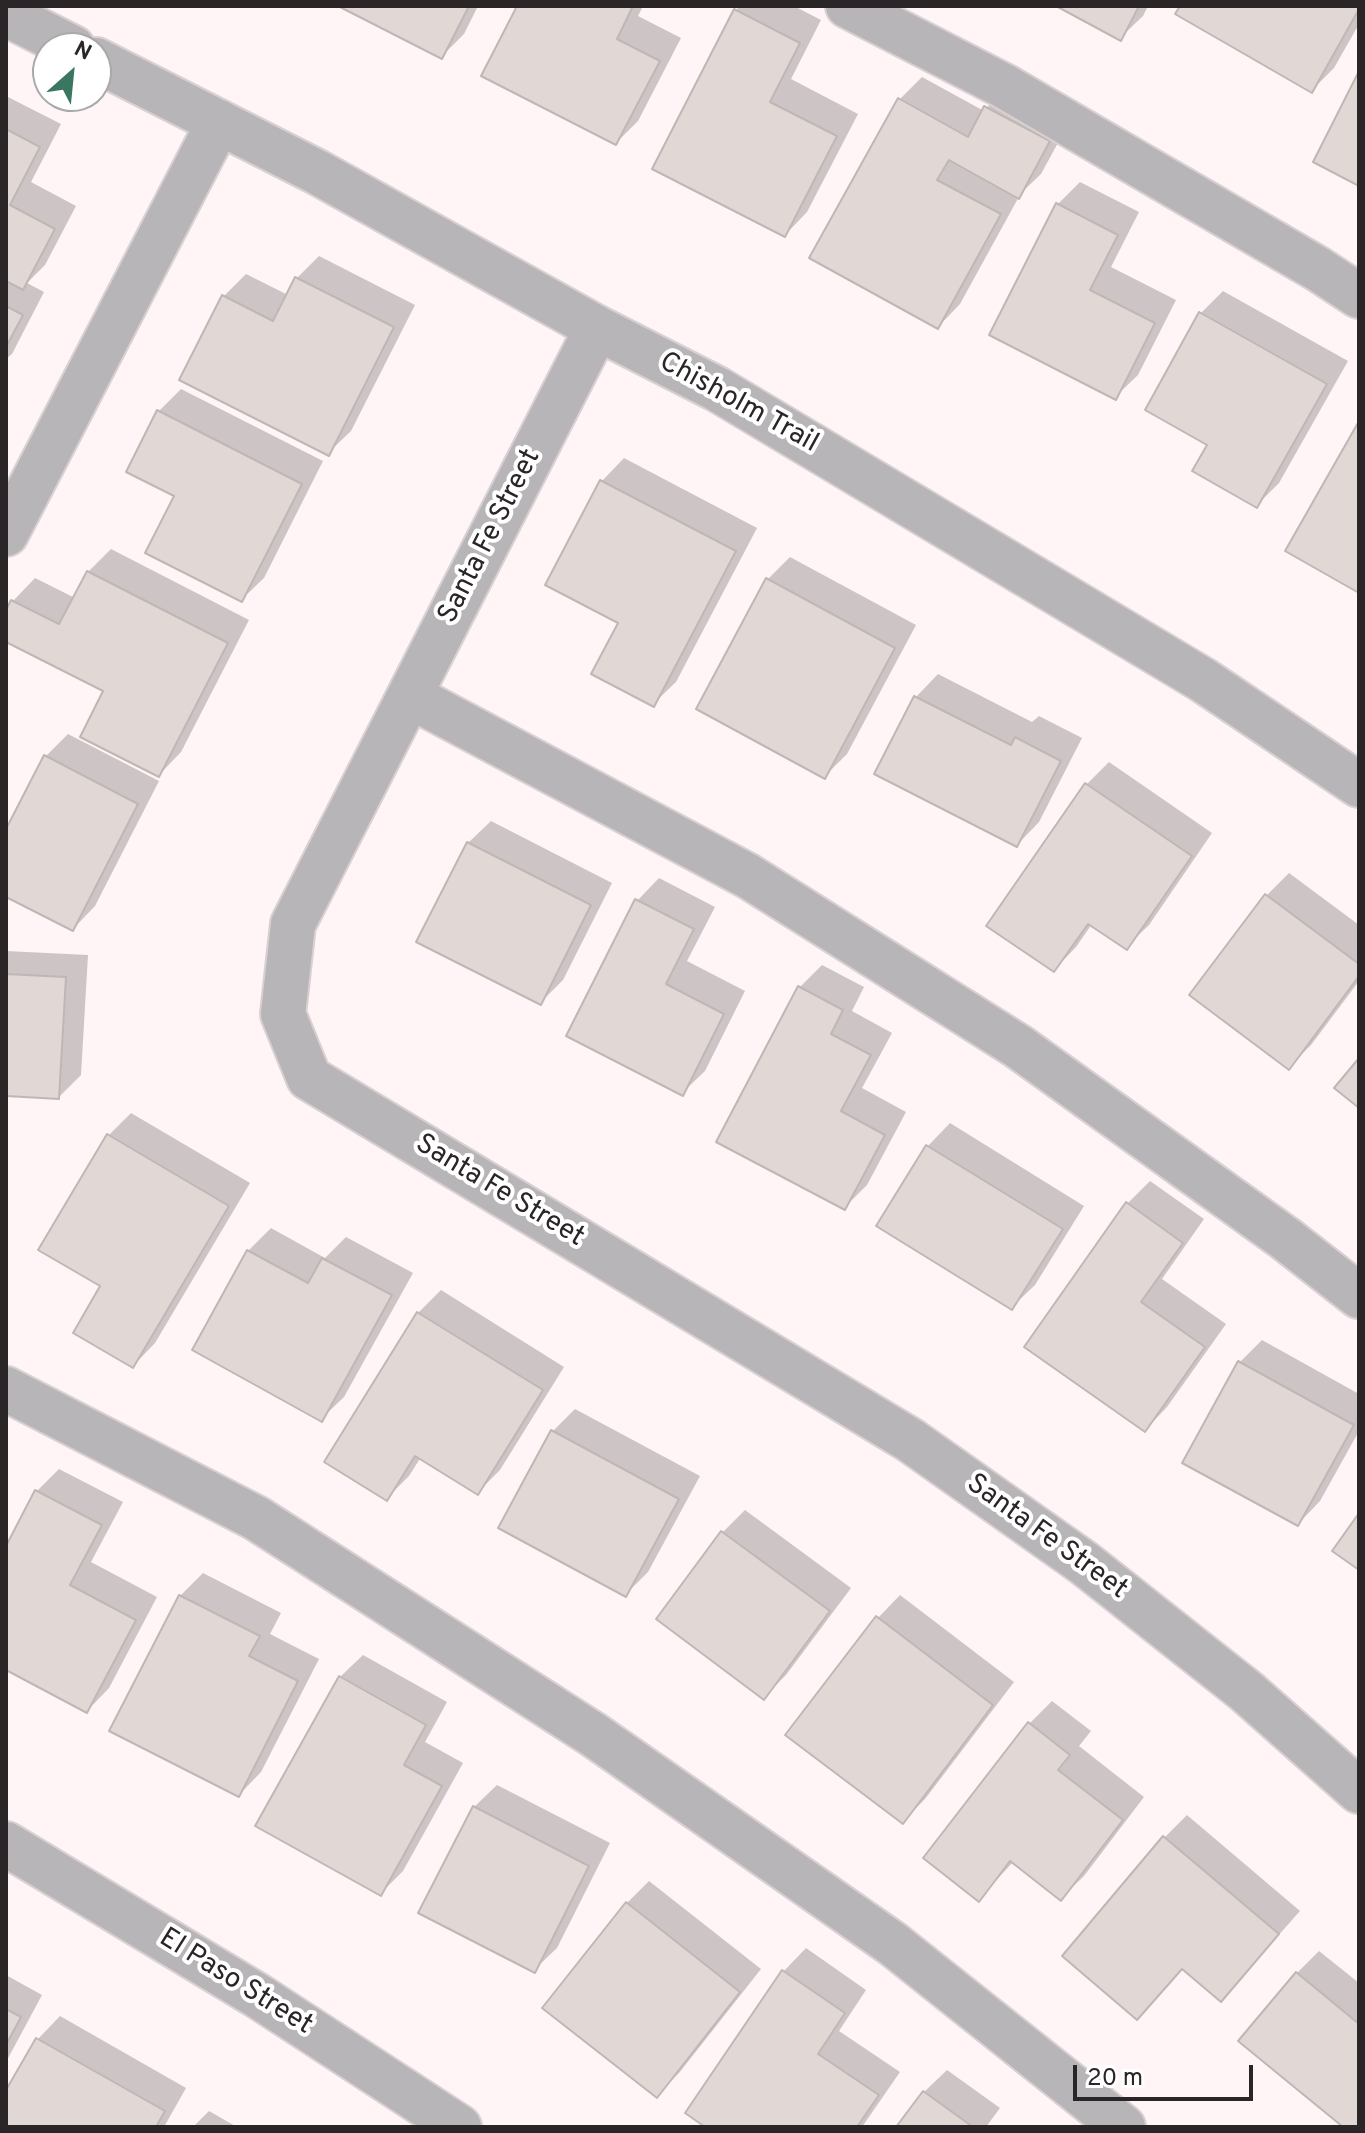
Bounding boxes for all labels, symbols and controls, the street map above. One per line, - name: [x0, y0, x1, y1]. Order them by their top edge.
- north arrow: [32, 32, 112, 112]
- text: N: [69, 36, 95, 68]
- street label: Chisholm Trail: [652, 346, 824, 462]
- street label: Santa Fe Street: [433, 444, 549, 630]
- street label: Santa Fe Street: [408, 1128, 590, 1256]
- street label: Santa Fe Street: [959, 1468, 1133, 1608]
- street label: El Paso Street: [152, 1922, 318, 2044]
- scale bar: [1077, 2049, 1257, 2099]
- text: 20 m: [1087, 2064, 1143, 2094]

